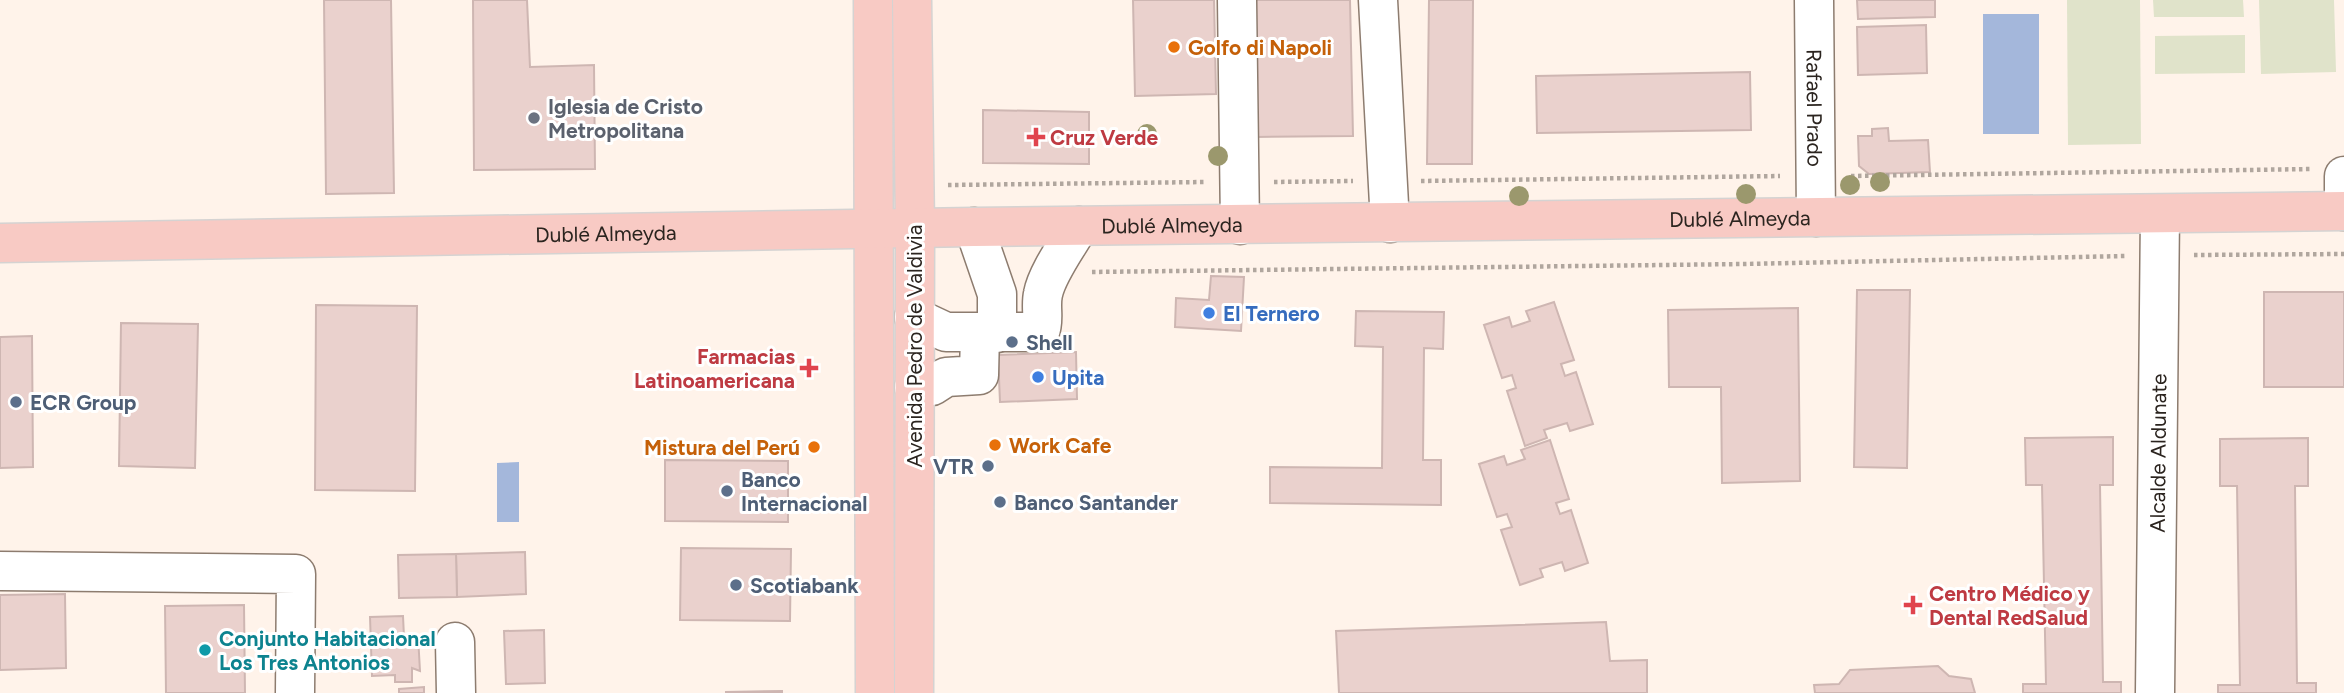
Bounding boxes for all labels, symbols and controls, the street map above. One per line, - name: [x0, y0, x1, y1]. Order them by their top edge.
- place label: Golfo di Napoli: [1188, 35, 1332, 60]
- marker: Golfo di Napoli: [1166, 39, 1182, 55]
- street label: Rafael Prado: [1802, 49, 1828, 167]
- place label: Iglesia de Cristo Metropolitana: [548, 94, 703, 143]
- marker: Iglesia de Cristo Metropolitana: [526, 110, 542, 126]
- place label: Cruz Verde: [1050, 125, 1159, 150]
- marker: Cruz Verde: [1028, 129, 1044, 145]
- street label: Dublé Almeyda: [1669, 205, 1811, 231]
- street label: Dublé Almeyda: [1101, 211, 1243, 238]
- street label: Dublé Almeyda: [535, 219, 677, 247]
- street label: Avenida Pedro de Valdivia: [902, 225, 927, 467]
- place label: El Ternero: [1223, 301, 1320, 326]
- marker: El Ternero: [1201, 305, 1217, 321]
- place label: Shell: [1026, 330, 1073, 355]
- marker: Shell: [1004, 334, 1020, 350]
- place label: Farmacias Latinoamericana: [634, 344, 795, 393]
- marker: Farmacias Latinoamericana: [801, 360, 817, 376]
- place label: Upita: [1052, 365, 1104, 390]
- marker: Upita: [1030, 369, 1046, 385]
- street label: Alcalde Aldunate: [2144, 373, 2171, 533]
- place label: ECR Group: [30, 390, 136, 415]
- marker: ECR Group: [8, 394, 24, 410]
- place label: Work Cafe: [1009, 433, 1112, 458]
- place label: Mistura del Perú: [644, 435, 800, 460]
- marker: Work Cafe: [987, 437, 1003, 453]
- marker: Mistura del Perú: [806, 439, 822, 455]
- place label: VTR: [933, 454, 974, 479]
- marker: VTR: [980, 458, 996, 474]
- place label: Banco Internacional: [741, 467, 867, 516]
- marker: Banco Internacional: [719, 483, 735, 499]
- place label: Banco Santander: [1014, 490, 1178, 515]
- marker: Banco Santander: [992, 494, 1008, 510]
- place label: Scotiabank: [750, 573, 859, 598]
- marker: Scotiabank: [728, 577, 744, 593]
- place label: Centro Médico y Dental RedSalud: [1929, 581, 2091, 630]
- marker: Centro Médico y Dental RedSalud: [1903, 595, 1923, 615]
- place label: Conjunto Habitacional Los Tres Antonios: [219, 626, 436, 675]
- marker: Conjunto Habitacional Los Tres Antonios: [197, 642, 213, 658]

